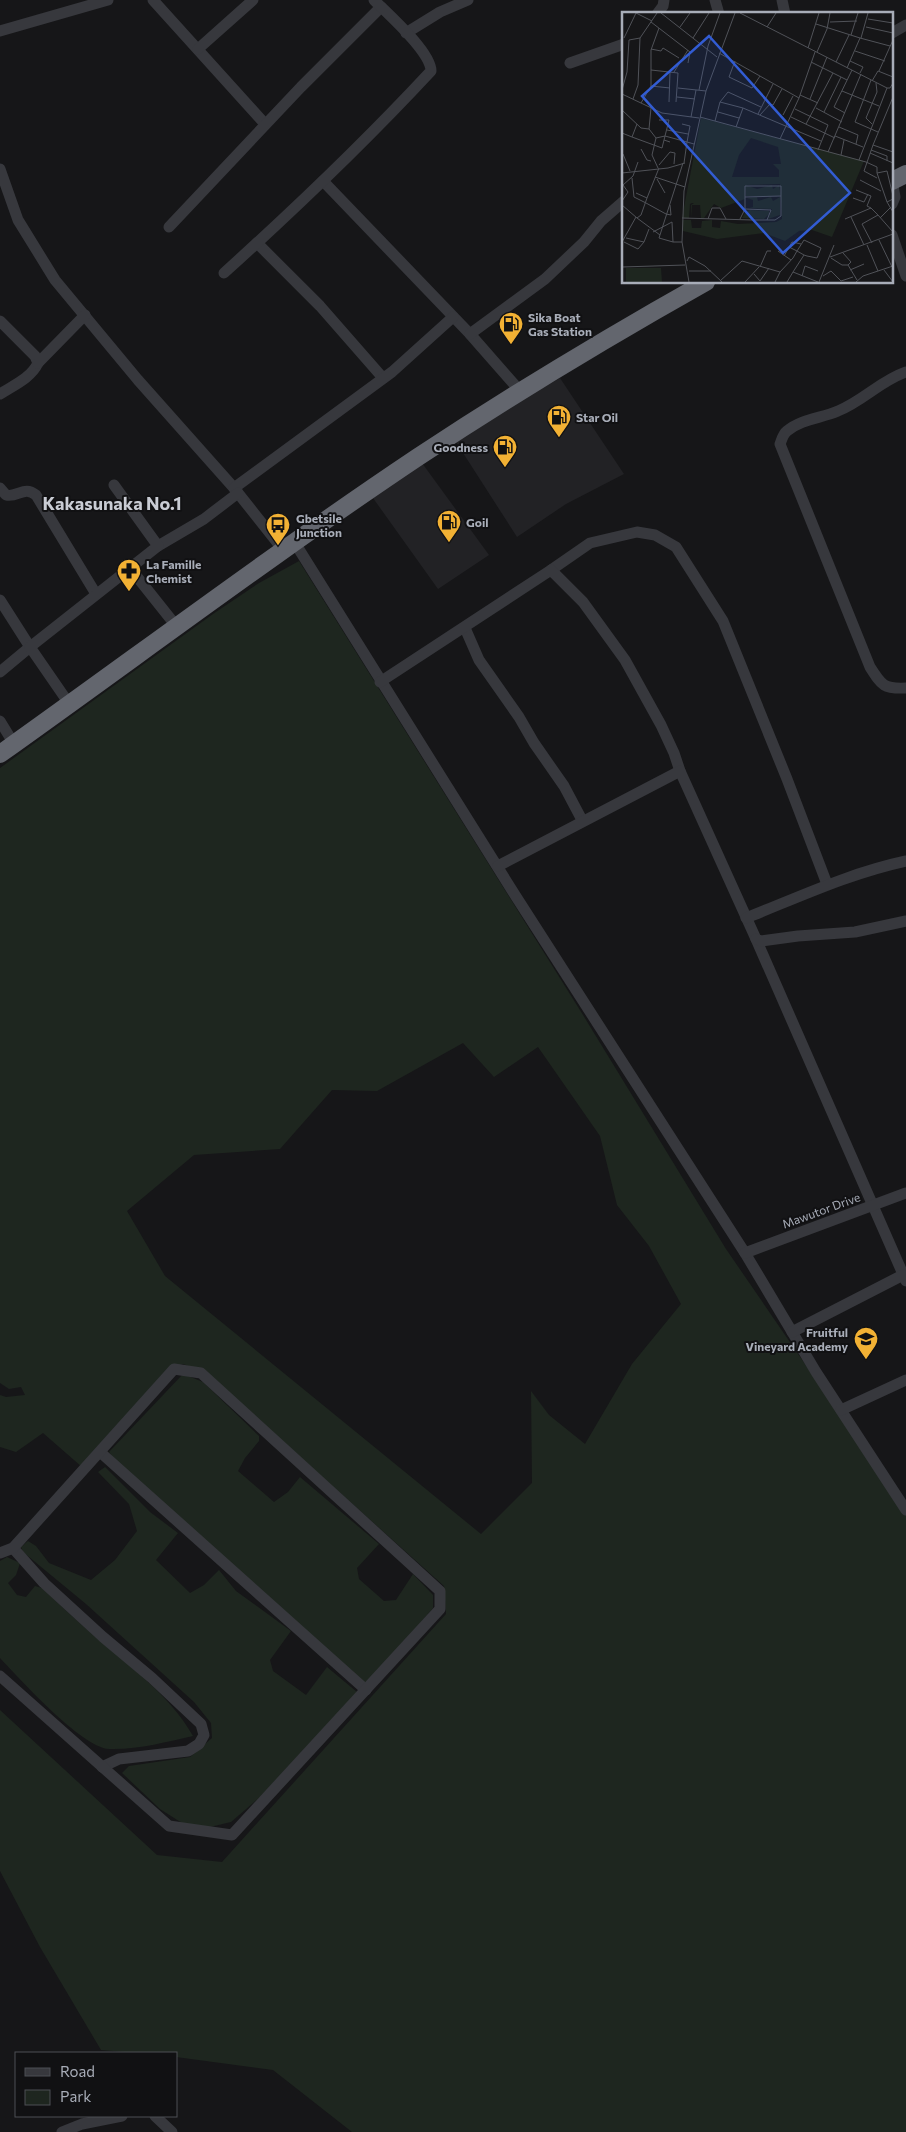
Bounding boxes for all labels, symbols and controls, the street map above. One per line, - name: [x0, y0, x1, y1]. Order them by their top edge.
- inset map: [622, 12, 894, 284]
- place label: Sika Boat Gas Station: [528, 310, 592, 338]
- fuel station icon: Sika Boat Gas Station: [498, 311, 524, 345]
- fuel station icon: Star Oil: [546, 404, 572, 438]
- place label: Star Oil: [576, 410, 618, 424]
- fuel station icon: Goodness: [492, 434, 518, 468]
- place label: Goodness: [433, 440, 488, 454]
- district label: Kakasunaka No.1: [42, 492, 182, 514]
- fuel station icon: Goil: [436, 509, 462, 543]
- place label: Gbetsile Junction: [296, 511, 342, 540]
- bus stop icon: Gbetsile Junction: [265, 512, 291, 546]
- place label: Goil: [466, 515, 489, 529]
- place label: La Famille Chemist: [146, 557, 201, 585]
- pharmacy icon: La Famille Chemist: [116, 558, 142, 592]
- street label: Mawutor Drive: [780, 1189, 862, 1231]
- place label: Fruitful Vineyard Academy: [745, 1325, 848, 1353]
- school or university icon: Fruitful Vineyard Academy: [853, 1326, 879, 1360]
- legend: [15, 2052, 178, 2117]
- text: Road: [60, 2062, 95, 2080]
- text: Park: [60, 2087, 91, 2105]

